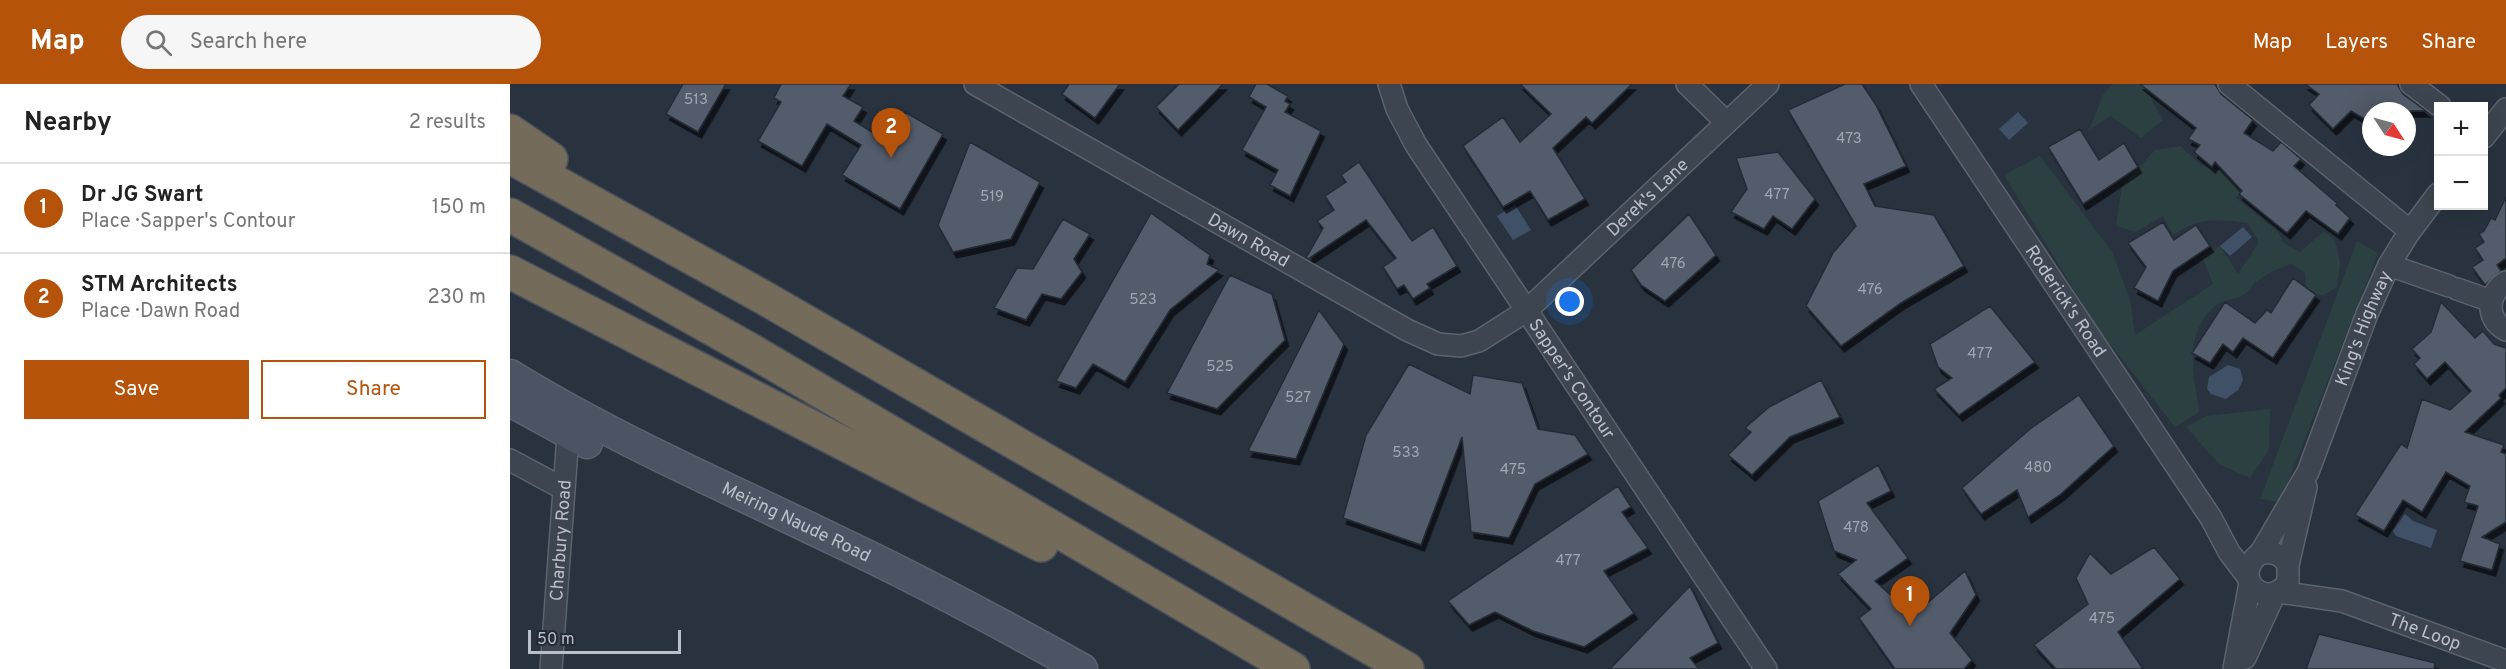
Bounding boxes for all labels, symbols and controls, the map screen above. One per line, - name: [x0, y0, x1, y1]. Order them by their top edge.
- search box: [121, 15, 541, 69]
- text: Map: [30, 24, 85, 60]
- icon: search: [142, 26, 175, 59]
- text: Search here: [190, 29, 307, 56]
- text: Map: [2253, 29, 2292, 56]
- text: Layers: [2325, 29, 2388, 56]
- text: Share: [2421, 29, 2476, 56]
- house number: 513: [684, 91, 708, 110]
- north arrow: [2362, 102, 2416, 156]
- map controls: [2434, 102, 2488, 210]
- button: +: [2434, 102, 2488, 156]
- text: Nearby: [24, 107, 112, 140]
- pin: 2: [872, 109, 910, 158]
- text: 2 results: [409, 110, 486, 136]
- house number: 473: [1836, 130, 1862, 149]
- street label: Derek's Lane: [1602, 154, 1694, 242]
- button: −: [2434, 156, 2488, 210]
- text: Dr JG Swart: [81, 182, 203, 209]
- house number: 477: [1764, 186, 1790, 205]
- house number: 519: [980, 188, 1004, 207]
- text: 1: [40, 195, 48, 221]
- text: 150 m: [432, 195, 486, 221]
- text: Place · Sapper's Contour: [81, 209, 295, 235]
- street label: Dawn Road: [1203, 209, 1293, 273]
- street label: Roderick's Road: [2019, 241, 2110, 362]
- house number: 476: [1660, 255, 1686, 274]
- street label: King's Highway: [2331, 267, 2398, 390]
- text: STM Architects: [81, 272, 237, 299]
- house number: 476: [1857, 281, 1883, 300]
- text: 2: [37, 285, 50, 311]
- text: 230 m: [427, 285, 486, 311]
- your location: [1555, 287, 1584, 316]
- house number: 523: [1129, 291, 1157, 310]
- text: Place · Dawn Road: [81, 299, 240, 325]
- street label: Sapper's Contour: [1522, 315, 1619, 444]
- house number: 477: [1967, 345, 1993, 364]
- house number: 525: [1206, 358, 1234, 377]
- button: Save: [24, 360, 249, 419]
- button: Share: [261, 360, 486, 419]
- house number: 527: [1285, 389, 1311, 408]
- house number: 533: [1392, 444, 1420, 463]
- house number: 480: [2024, 459, 2052, 478]
- house number: 475: [1500, 461, 1526, 480]
- street label: Meiring Naude Road: [718, 478, 874, 568]
- street label: Charbury Road: [546, 479, 578, 602]
- house number: 478: [1843, 519, 1869, 538]
- house number: 477: [1555, 552, 1581, 571]
- pin: 1: [1890, 576, 1930, 626]
- street label: The Loop: [2385, 609, 2464, 657]
- house number: 475: [2089, 610, 2115, 629]
- scale bar: [528, 627, 681, 654]
- text: 50 m: [537, 630, 575, 650]

